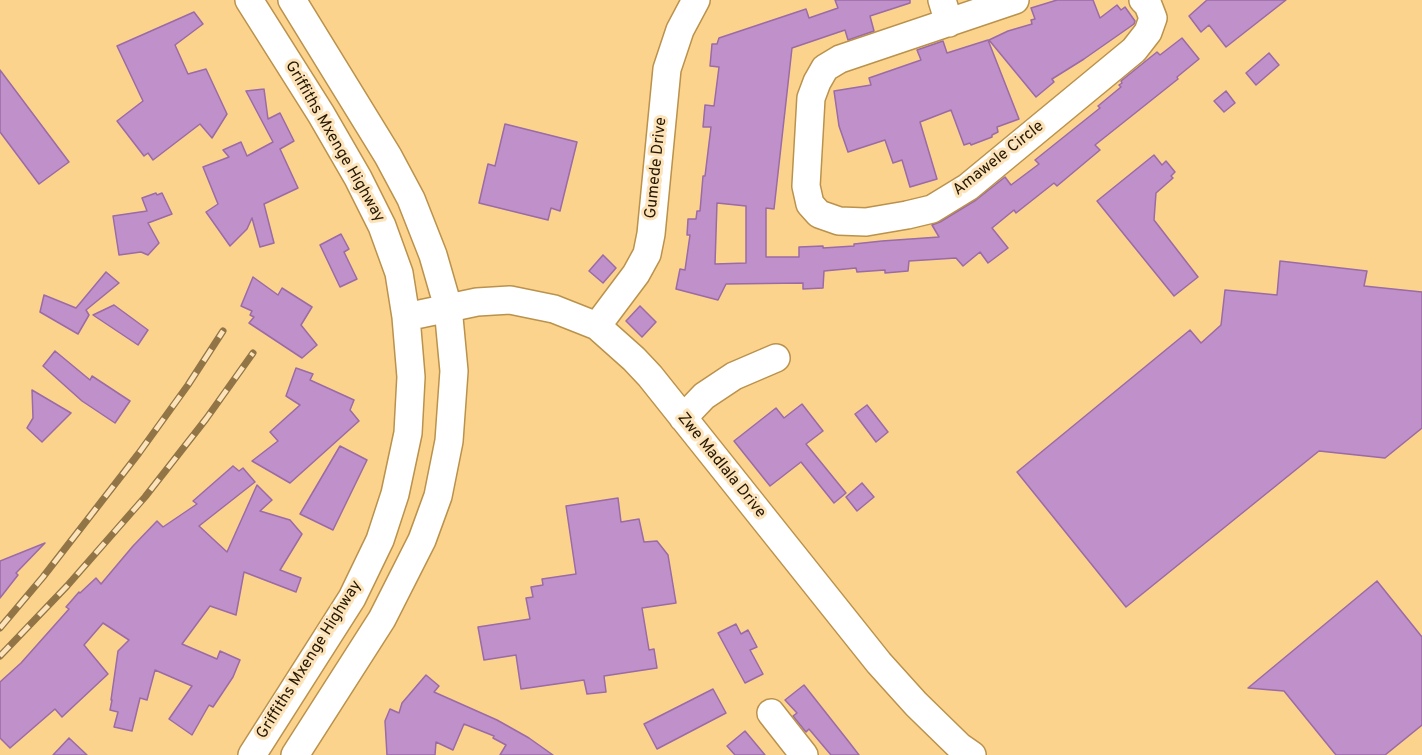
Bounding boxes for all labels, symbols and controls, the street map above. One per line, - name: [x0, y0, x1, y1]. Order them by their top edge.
- street label: Griffiths Mxenge Highway: [280, 58, 388, 226]
- street label: Gumede Drive: [642, 116, 672, 220]
- street label: Amawele Circle: [950, 117, 1048, 201]
- street label: Zwe Madlala Drive: [673, 409, 769, 523]
- street label: Griffiths Mxenge Highway: [253, 577, 367, 743]

